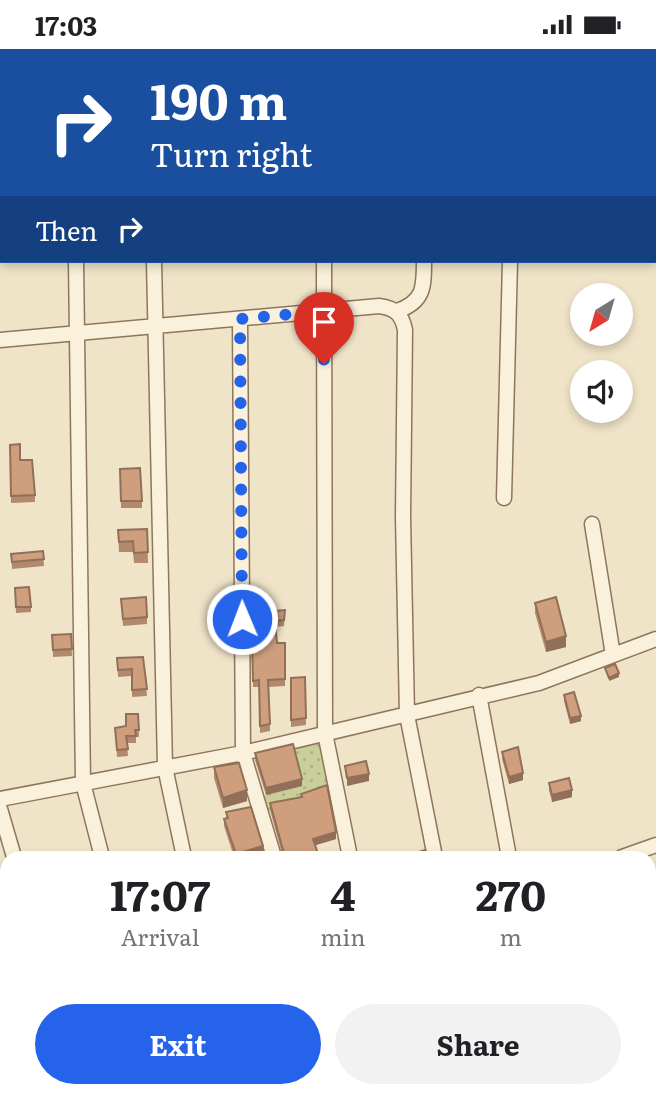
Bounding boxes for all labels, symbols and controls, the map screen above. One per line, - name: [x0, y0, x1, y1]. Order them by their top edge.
- text: 17:03: [35, 5, 97, 44]
- text: 190 m: [150, 62, 287, 135]
- icon: right: [35, 77, 126, 168]
- text: Turn right: [150, 129, 312, 177]
- text: Then: [35, 210, 97, 249]
- icon: right: [111, 210, 149, 248]
- north arrow: [570, 283, 634, 347]
- map controls: [570, 283, 633, 423]
- pin: [294, 292, 354, 364]
- icon: arrive: [305, 303, 343, 341]
- button: sound: [570, 360, 633, 423]
- position arrow: [205, 582, 279, 656]
- text: 17:07: [110, 862, 210, 924]
- text: 4: [330, 862, 356, 924]
- text: 270: [475, 862, 546, 924]
- text: Arrival: [121, 919, 199, 953]
- text: min: [320, 919, 365, 953]
- text: m: [500, 919, 522, 953]
- button: Exit: [35, 1004, 321, 1084]
- button: Share: [335, 1004, 621, 1084]

